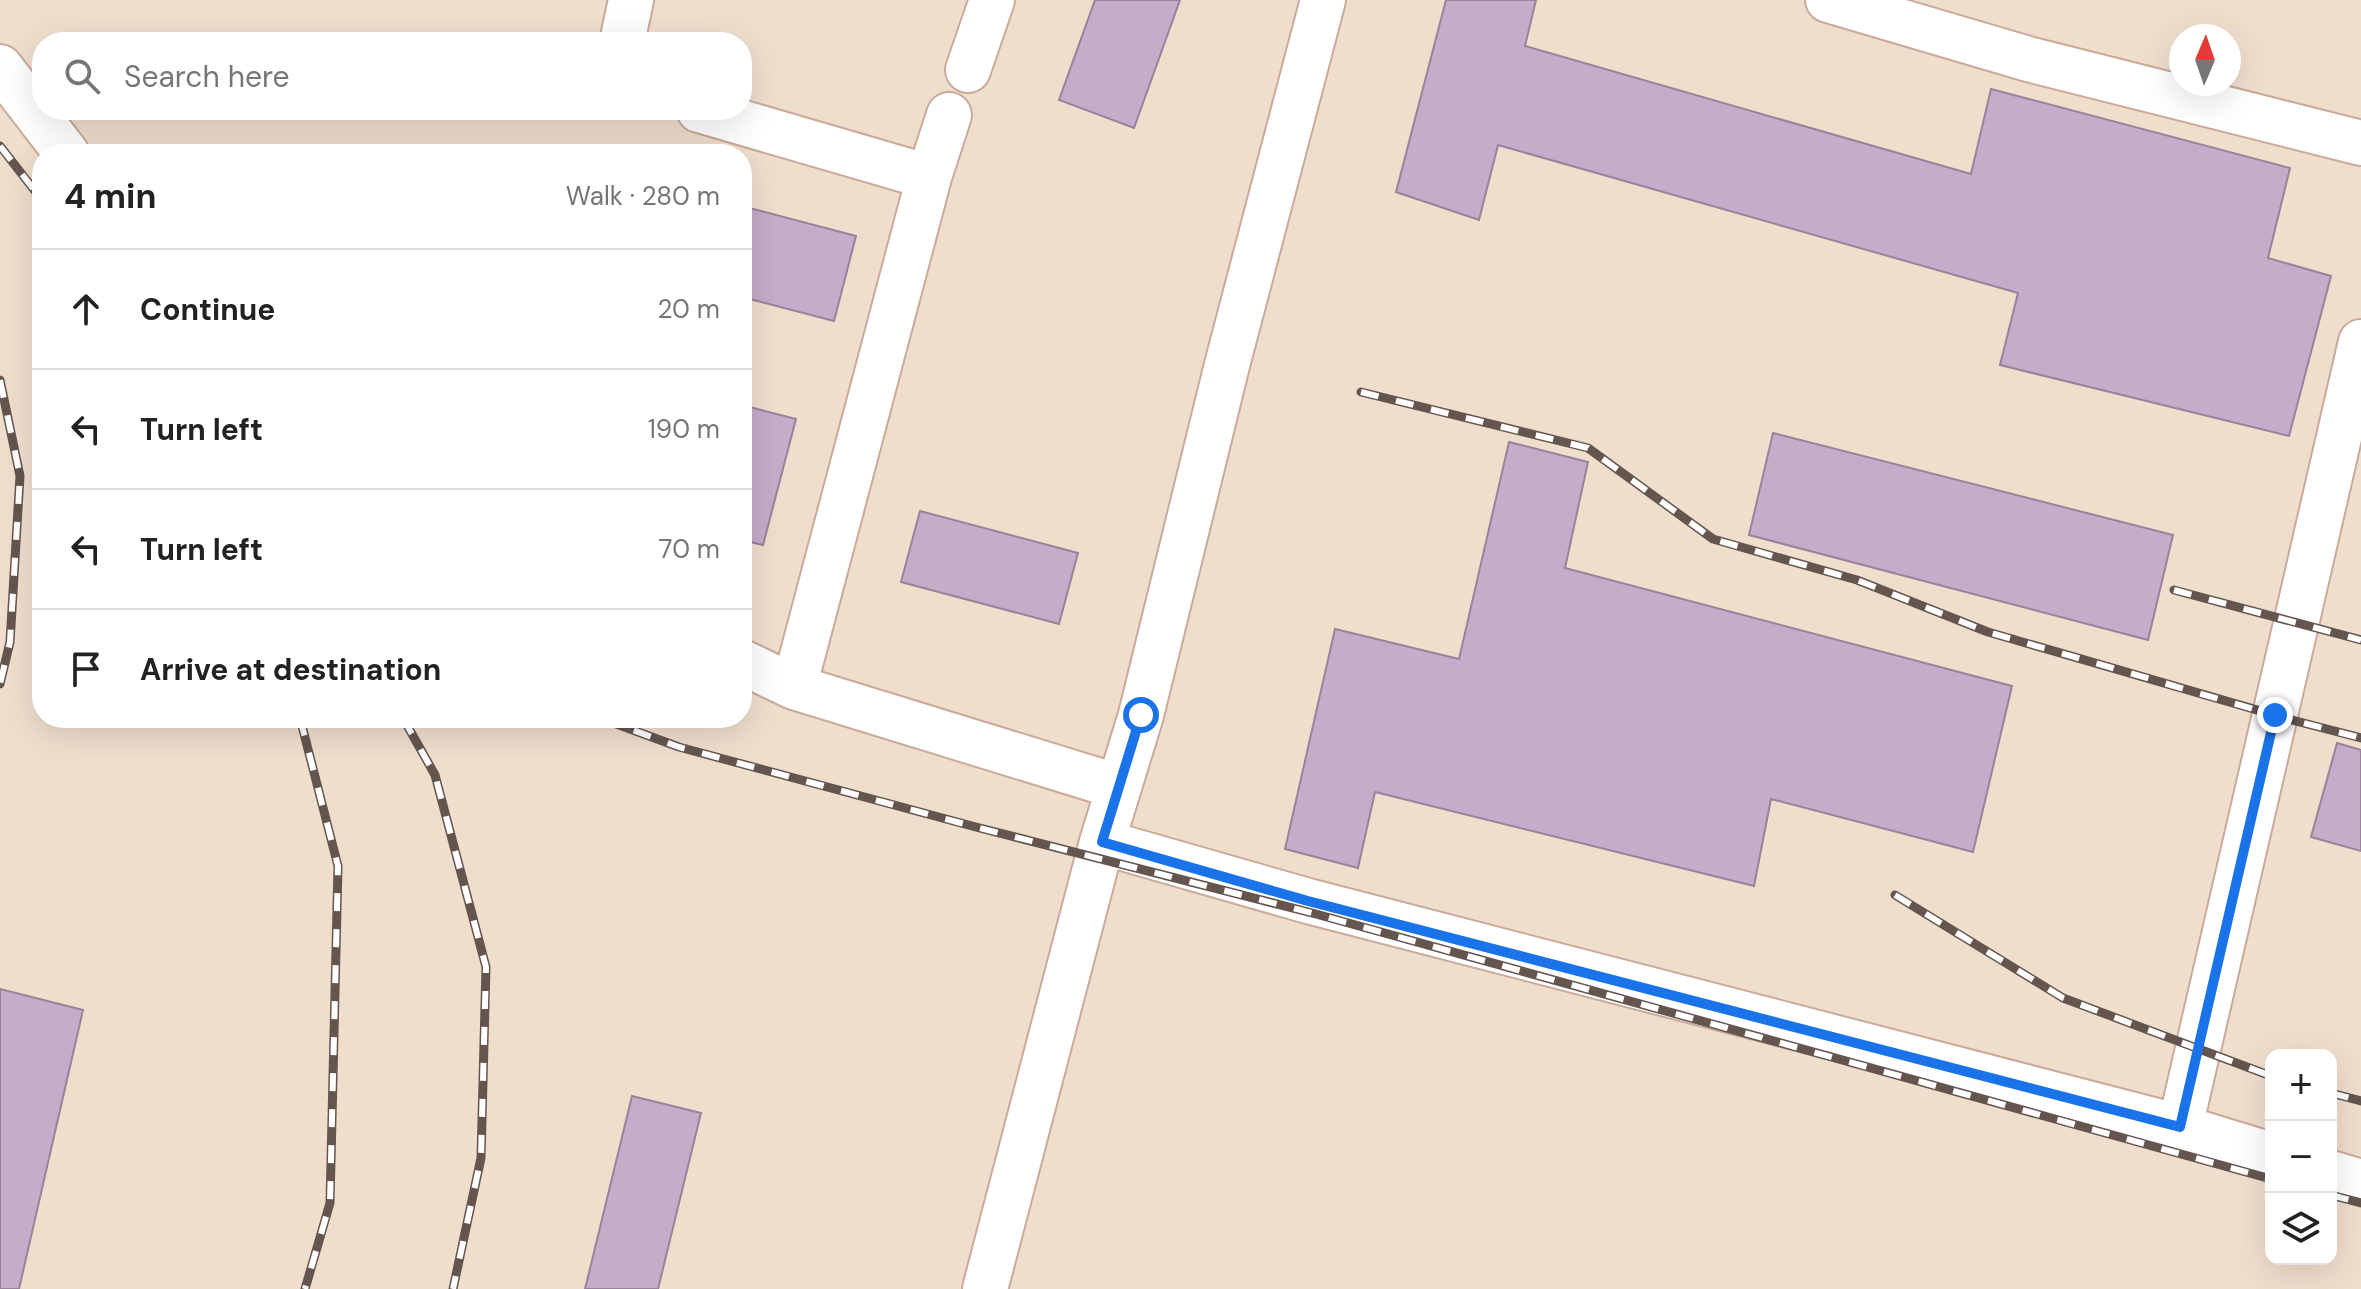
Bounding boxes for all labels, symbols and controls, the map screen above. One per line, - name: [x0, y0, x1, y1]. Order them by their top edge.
- north arrow: [2169, 24, 2241, 96]
- search box: [32, 32, 752, 120]
- icon: search: [60, 54, 104, 98]
- text: Search here: [124, 57, 290, 96]
- text: 4 min: [64, 174, 156, 219]
- text: Walk · 280 m: [566, 179, 720, 213]
- icon: ahead: [64, 287, 108, 331]
- text: Continue: [140, 290, 275, 329]
- text: 20 m: [657, 292, 720, 326]
- icon: left: [64, 407, 108, 451]
- text: Turn left: [140, 410, 263, 449]
- text: 190 m: [648, 412, 720, 446]
- icon: left: [64, 527, 108, 571]
- text: Turn left: [140, 530, 263, 569]
- text: 70 m: [659, 532, 720, 566]
- icon: arrive: [64, 647, 108, 691]
- text: Arrive at destination: [140, 650, 441, 689]
- route start: [1123, 697, 1159, 733]
- route end: [2257, 697, 2293, 733]
- map controls: [2265, 1049, 2337, 1265]
- button: +: [2265, 1049, 2337, 1121]
- button: −: [2265, 1121, 2337, 1193]
- button: layers: [2265, 1193, 2337, 1265]

